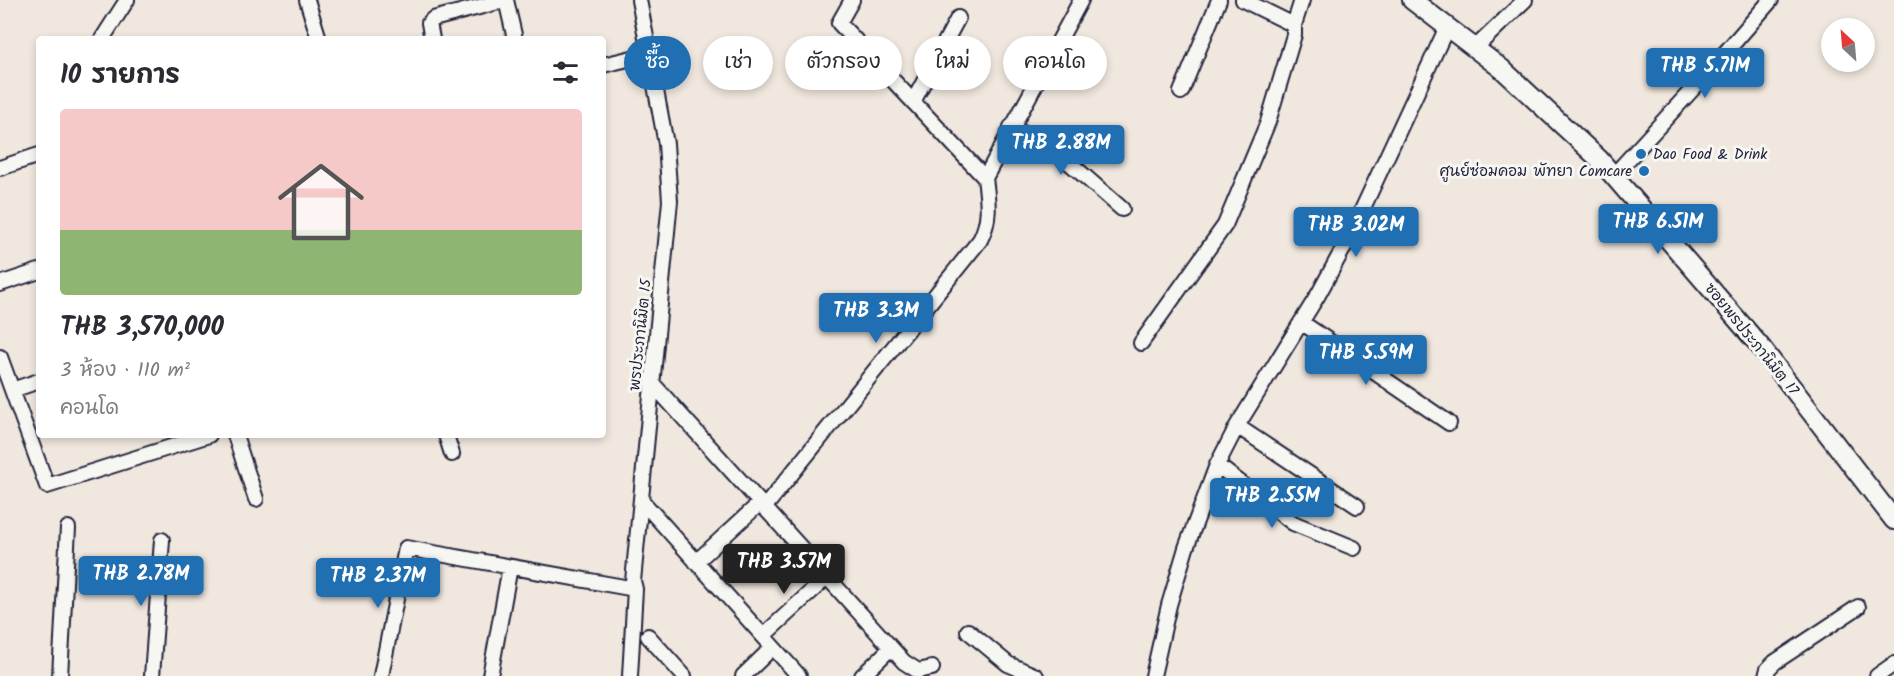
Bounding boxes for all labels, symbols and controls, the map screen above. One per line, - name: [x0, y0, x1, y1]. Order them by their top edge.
- north arrow: [1821, 18, 1875, 72]
- map controls: [1821, 18, 1875, 72]
- chip: ซื้อ: [624, 36, 691, 90]
- chip: เช่า: [703, 36, 773, 90]
- chip: ตัวกรอง: [785, 36, 902, 90]
- chip: ใหม่: [914, 36, 991, 90]
- chip: คอนโด: [1003, 36, 1107, 90]
- pin: THB 5.71M: [1636, 48, 1774, 99]
- text: THB 5.71M: [1660, 51, 1750, 83]
- text: 10 รายการ: [60, 55, 180, 97]
- icon: filters: [549, 56, 582, 89]
- pin: THB 2.88M: [992, 125, 1130, 176]
- text: THB 2.88M: [1011, 128, 1111, 160]
- place label: Dao Food & Drink: [1653, 143, 1768, 167]
- marker: Dao Food & Drink: [1634, 147, 1648, 161]
- icon: home: [267, 148, 375, 256]
- place label: ศูนย์ซ่อมคอม พัทยา Comcare: [1440, 160, 1632, 184]
- marker: ศูนย์ซ่อมคอม พัทยา Comcare: [1637, 164, 1651, 178]
- pin: THB 6.51M: [1589, 204, 1727, 255]
- pin: THB 3.02M: [1287, 207, 1425, 258]
- text: THB 6.51M: [1613, 207, 1703, 239]
- text: THB 3.02M: [1308, 210, 1404, 242]
- street label: พรประภานิมิต 15: [623, 277, 659, 392]
- street label: ซอยพรประภานิมิต 17: [1698, 278, 1805, 402]
- pin: THB 3.3M: [814, 293, 938, 344]
- text: THB 3.3M: [833, 296, 919, 328]
- text: THB 3,570,000: [60, 307, 224, 349]
- pin: THB 5.59M: [1297, 335, 1435, 386]
- text: THB 5.59M: [1319, 338, 1413, 370]
- text: 3 ห้อง · 110 m²: [60, 355, 190, 387]
- text: คอนโด: [60, 393, 119, 425]
- pin: THB 2.55M: [1203, 478, 1341, 529]
- text: THB 2.55M: [1224, 481, 1320, 513]
- pin: THB 3.57M: [715, 544, 853, 595]
- text: THB 3.57M: [737, 547, 831, 579]
- pin: THB 2.78M: [72, 556, 210, 607]
- pin: THB 2.37M: [309, 558, 447, 609]
- text: THB 2.78M: [93, 559, 189, 591]
- text: THB 2.37M: [330, 561, 426, 593]

